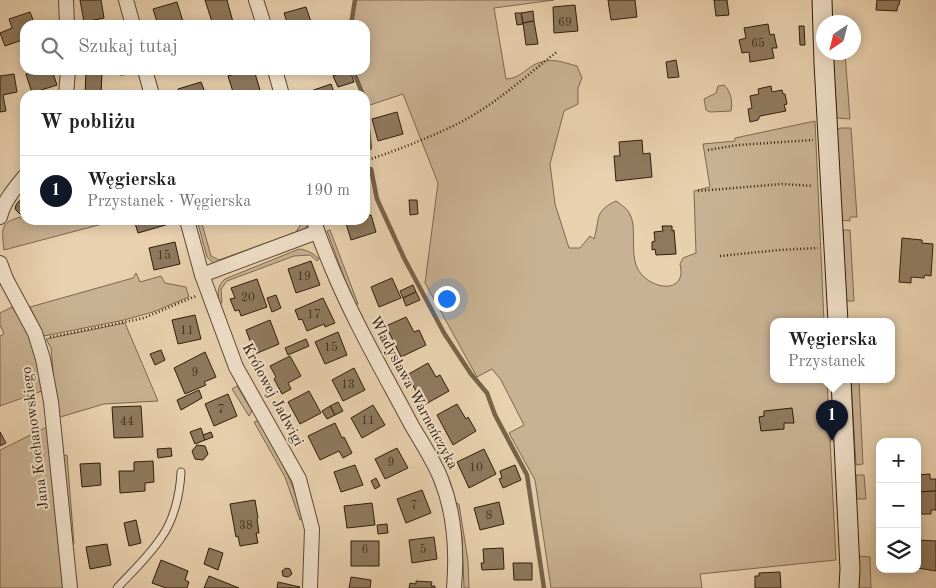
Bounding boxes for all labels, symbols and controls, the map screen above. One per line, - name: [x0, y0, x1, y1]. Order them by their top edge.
- north arrow: [816, 15, 861, 60]
- house number: 69: [558, 17, 572, 29]
- search box: [20, 20, 370, 75]
- icon: search: [38, 34, 66, 62]
- house number: 65: [751, 37, 765, 50]
- text: Szukaj tutaj: [78, 38, 178, 57]
- text: W pobliżu: [40, 112, 135, 133]
- text: Węgierska: [87, 171, 176, 190]
- text: 1: [51, 183, 61, 199]
- text: 190 m: [305, 183, 350, 199]
- text: Przystanek · Węgierska: [87, 194, 251, 210]
- house number: 15: [157, 249, 171, 262]
- house number: 19: [297, 271, 311, 283]
- your location: [434, 286, 460, 312]
- house number: 20: [241, 292, 255, 304]
- house number: 17: [307, 309, 321, 321]
- street label: Władysława Warneńczyka: [366, 314, 460, 473]
- popup: [770, 318, 895, 383]
- house number: 11: [180, 325, 194, 337]
- text: Węgierska: [788, 331, 877, 350]
- street label: Królowej Jadwigi: [239, 341, 305, 449]
- house number: 15: [324, 341, 338, 354]
- text: Przystanek: [788, 354, 866, 370]
- street label: Jana Kochanowskiego: [20, 366, 52, 510]
- house number: 9: [192, 367, 198, 379]
- house number: 13: [341, 379, 355, 391]
- pin: 1: [816, 400, 848, 441]
- house number: 7: [218, 404, 224, 416]
- house number: 11: [361, 415, 375, 427]
- house number: 44: [120, 416, 134, 428]
- map controls: [876, 438, 921, 573]
- button: +: [876, 438, 921, 483]
- house number: 9: [388, 457, 394, 469]
- house number: 10: [469, 462, 483, 474]
- button: −: [876, 483, 921, 528]
- house number: 7: [411, 500, 417, 512]
- house number: 8: [486, 510, 493, 522]
- house number: 38: [239, 520, 253, 532]
- button: layers: [876, 528, 921, 573]
- house number: 5: [420, 543, 427, 556]
- house number: 6: [362, 544, 369, 556]

